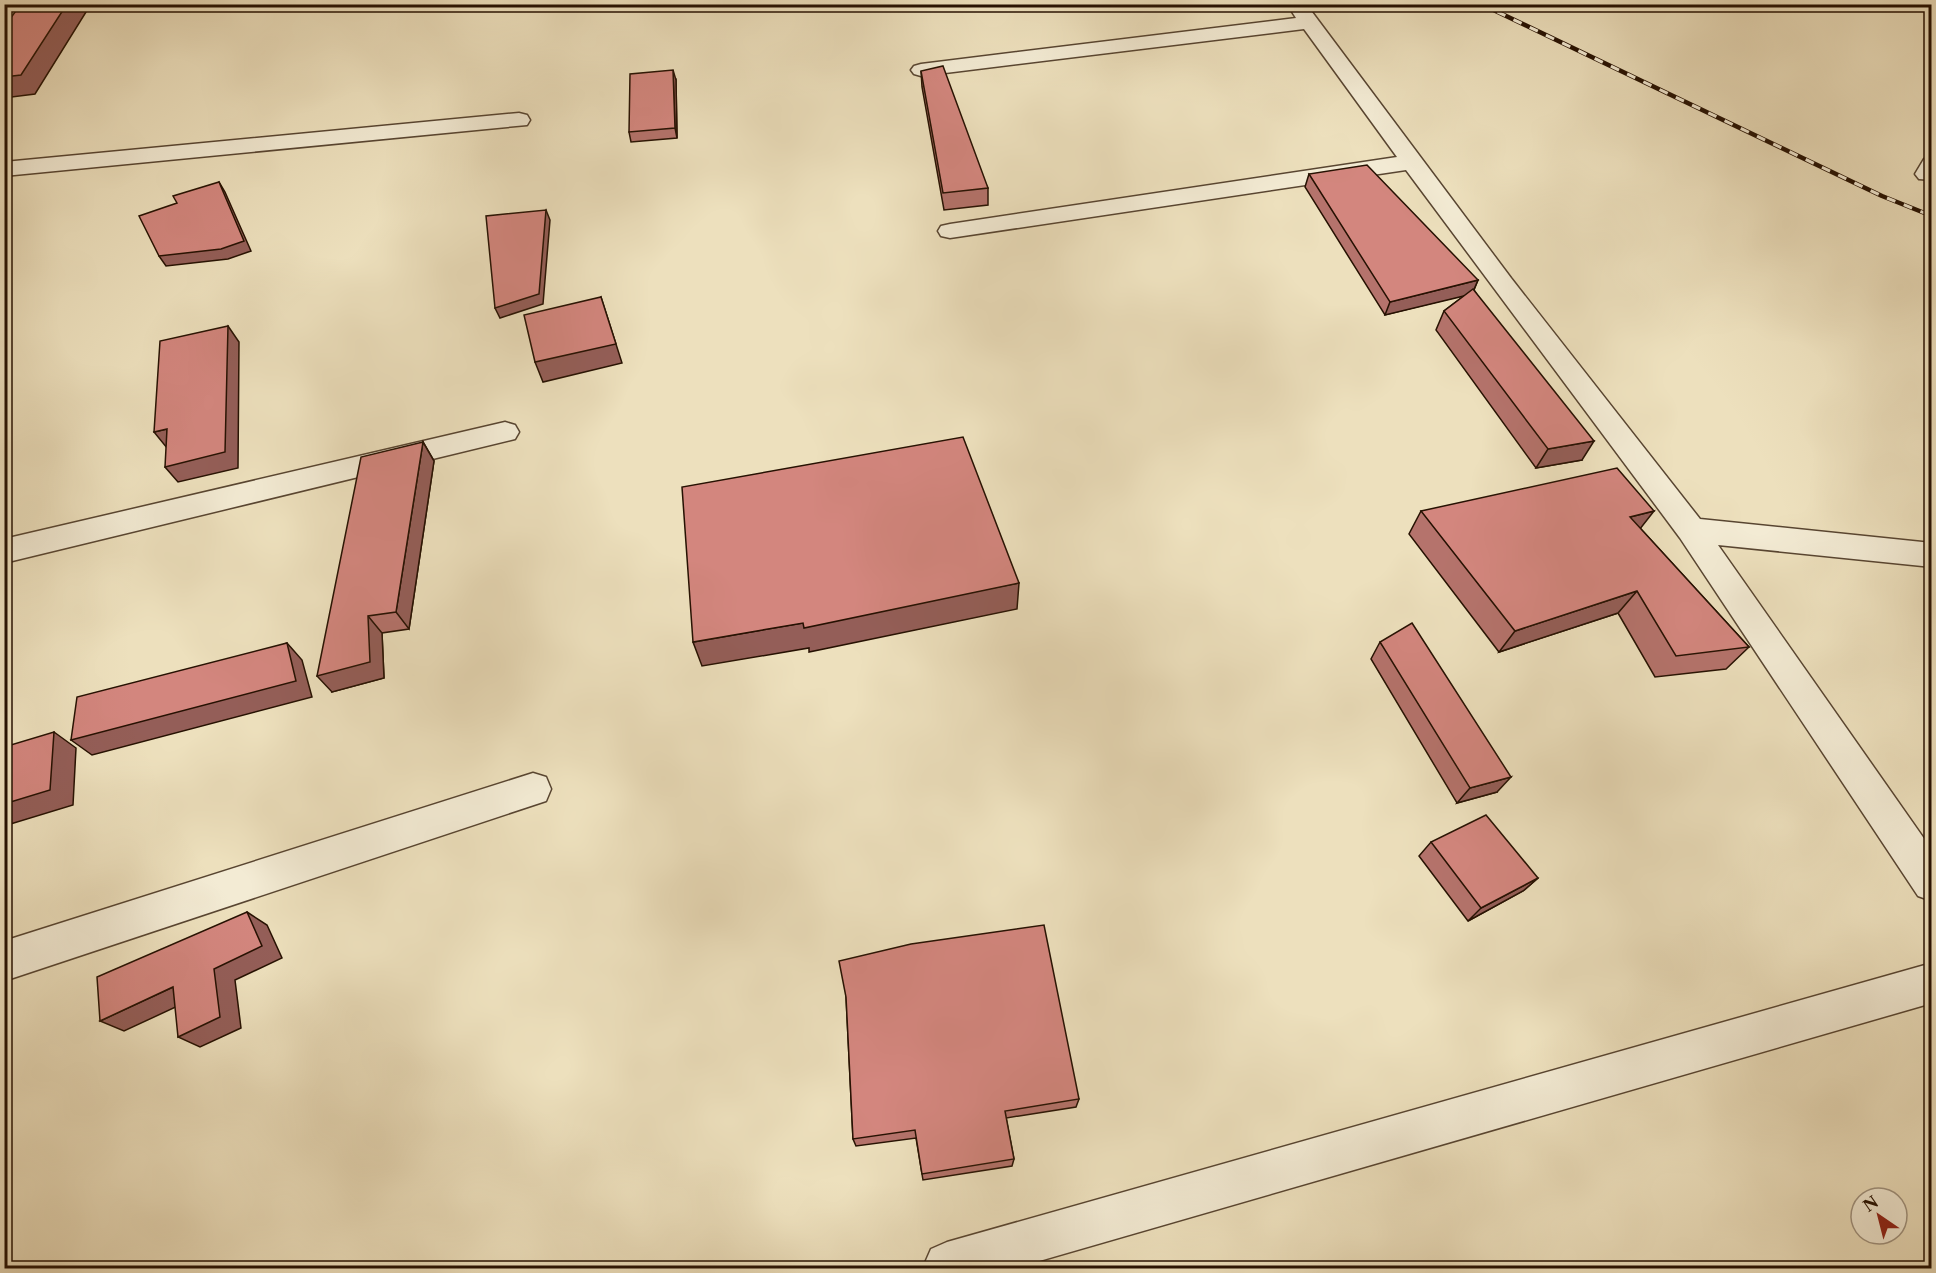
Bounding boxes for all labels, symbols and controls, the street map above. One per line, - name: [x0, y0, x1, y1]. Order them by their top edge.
- north arrow: [1849, 1186, 1909, 1246]
- text: N: [1859, 1191, 1882, 1216]

